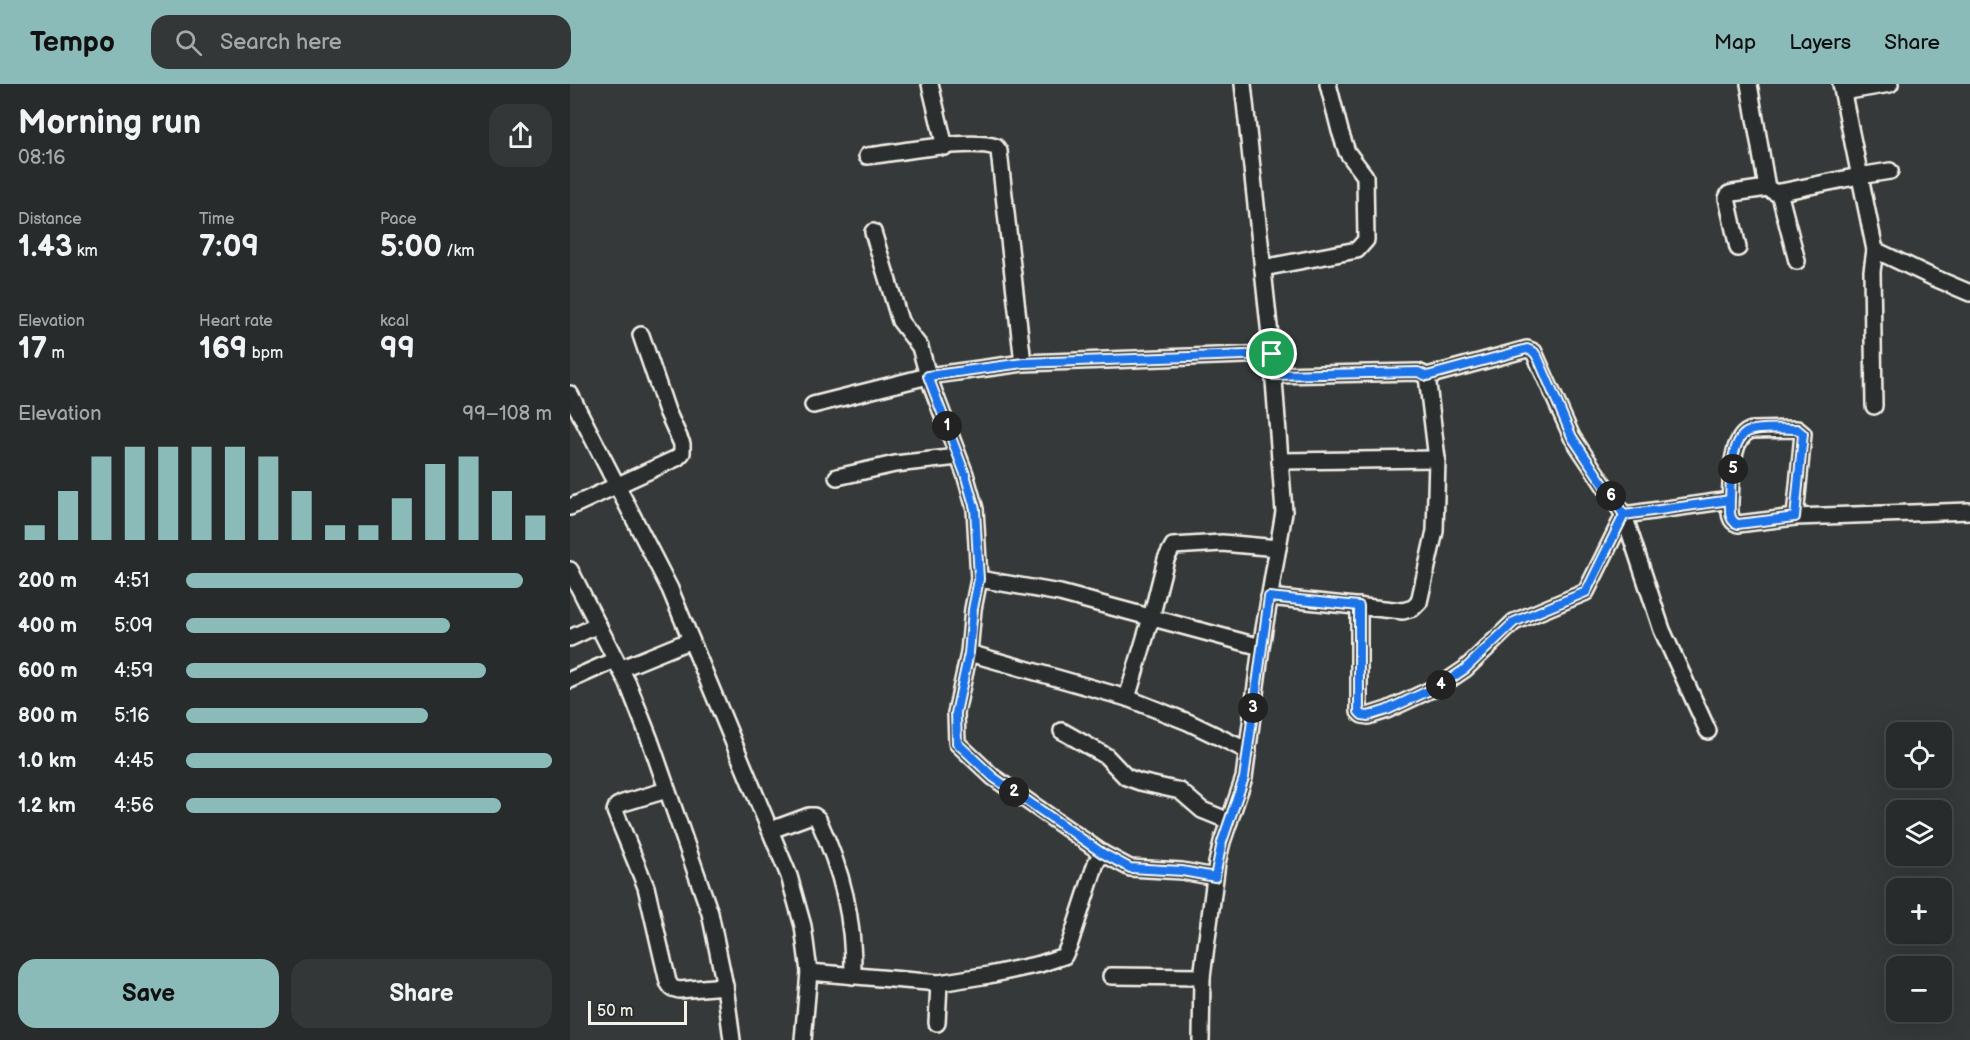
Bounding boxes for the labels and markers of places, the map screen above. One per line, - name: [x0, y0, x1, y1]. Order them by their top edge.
- pin: [1246, 328, 1297, 379]
- pin: 1: [932, 411, 962, 441]
- pin: 5: [1718, 454, 1748, 484]
- pin: 6: [1596, 481, 1626, 511]
- pin: 4: [1426, 670, 1456, 700]
- pin: 3: [1238, 693, 1268, 723]
- pin: 2: [999, 777, 1029, 807]

